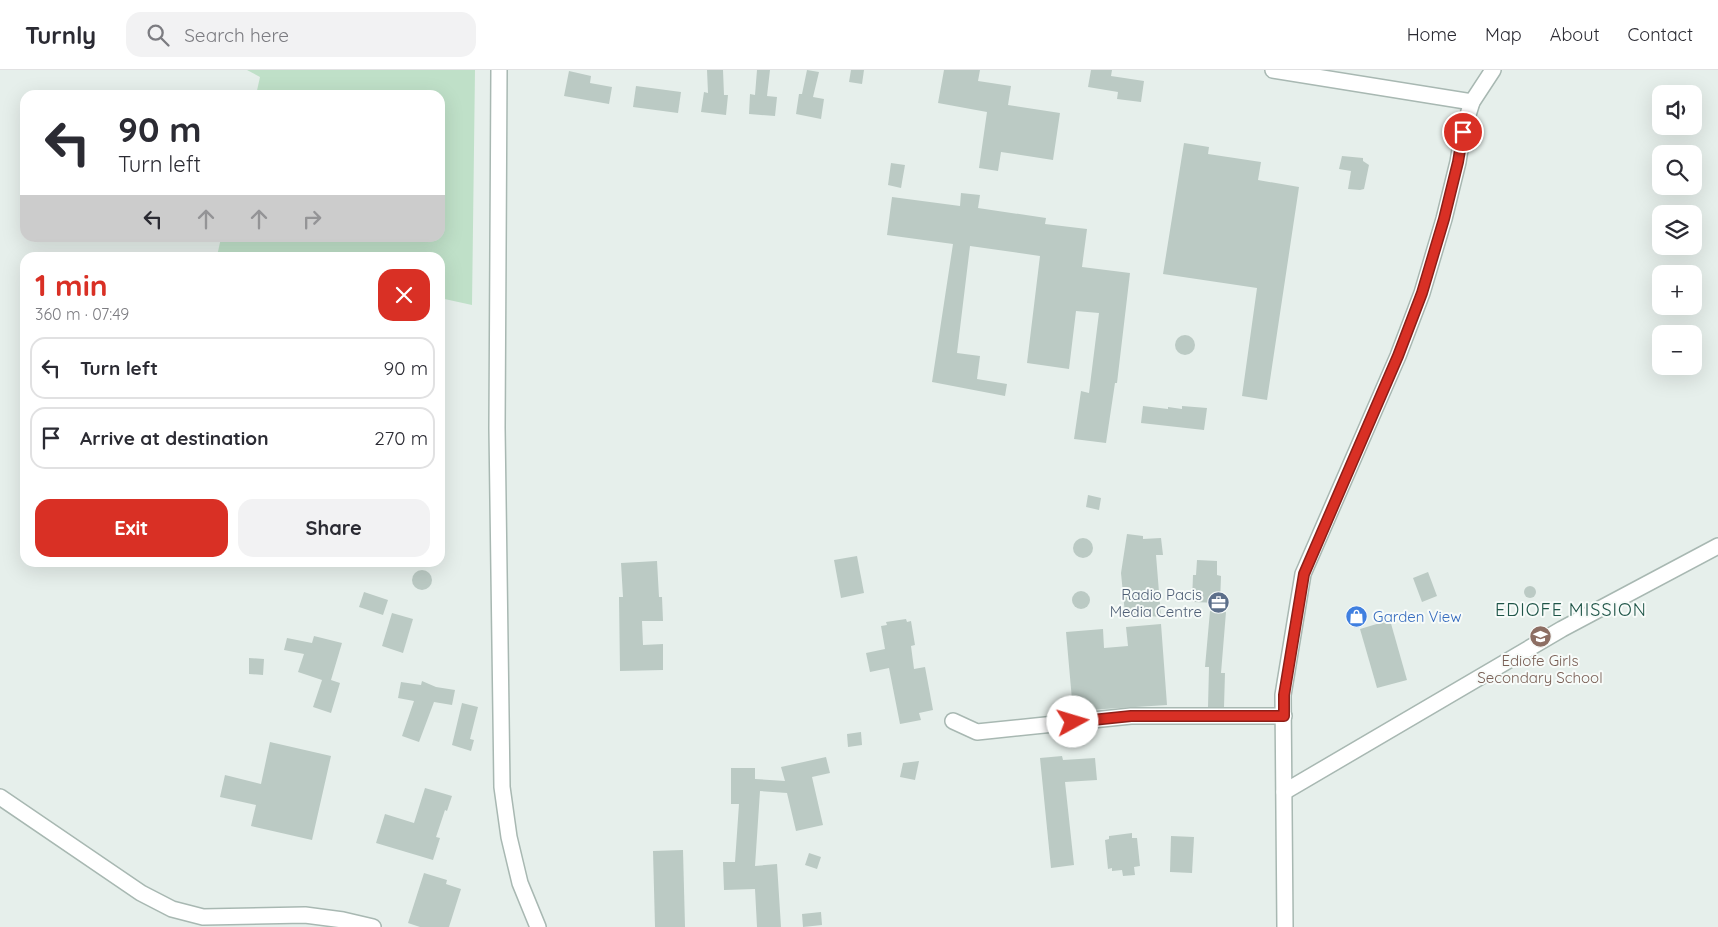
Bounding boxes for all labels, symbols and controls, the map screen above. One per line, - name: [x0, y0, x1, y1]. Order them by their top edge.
- search box: [126, 12, 476, 57]
- text: Turnly: [25, 20, 96, 50]
- icon: search: [144, 21, 172, 49]
- text: Search here: [184, 23, 289, 47]
- text: Home: [1407, 23, 1457, 46]
- text: Map: [1485, 23, 1522, 46]
- text: About: [1550, 23, 1600, 46]
- text: Contact: [1628, 23, 1693, 46]
- map controls: [1652, 85, 1702, 375]
- button: sound: [1652, 85, 1702, 135]
- text: 90 m: [118, 107, 201, 151]
- icon: left: [35, 110, 100, 175]
- pin: [1442, 111, 1484, 153]
- icon: arrive: [1449, 118, 1477, 146]
- button: search: [1652, 145, 1702, 195]
- text: Turn left: [118, 150, 201, 178]
- icon: left: [139, 205, 167, 233]
- icon: ahead: [192, 205, 220, 233]
- icon: ahead: [245, 205, 273, 233]
- icon: right: [298, 205, 326, 233]
- button: layers: [1652, 205, 1702, 255]
- button: +: [1652, 265, 1702, 315]
- text: 1 min: [35, 266, 108, 304]
- button: close: [378, 269, 430, 321]
- text: 360 m · 07:49: [35, 304, 129, 324]
- button: −: [1652, 325, 1702, 375]
- icon: left: [37, 354, 65, 382]
- text: Turn left: [80, 356, 158, 380]
- text: 90 m: [384, 356, 428, 380]
- icon: arrive: [37, 424, 65, 452]
- text: Arrive at destination: [80, 426, 269, 450]
- text: 270 m: [374, 426, 428, 450]
- button: Exit: [35, 499, 228, 557]
- button: Share: [238, 499, 430, 557]
- place label: Radio Pacis Media Centre: [1110, 585, 1202, 621]
- office icon: Radio Pacis Media Centre: [1206, 591, 1230, 615]
- district label: EDIOFE MISSION: [1495, 598, 1647, 621]
- shop icon: Garden View: [1345, 604, 1369, 628]
- place label: Garden View: [1373, 607, 1461, 626]
- school or university icon: Ediofe Girls Secondary School: [1528, 625, 1552, 649]
- place label: Ediofe Girls Secondary School: [1477, 651, 1603, 687]
- position arrow: [1046, 695, 1098, 747]

